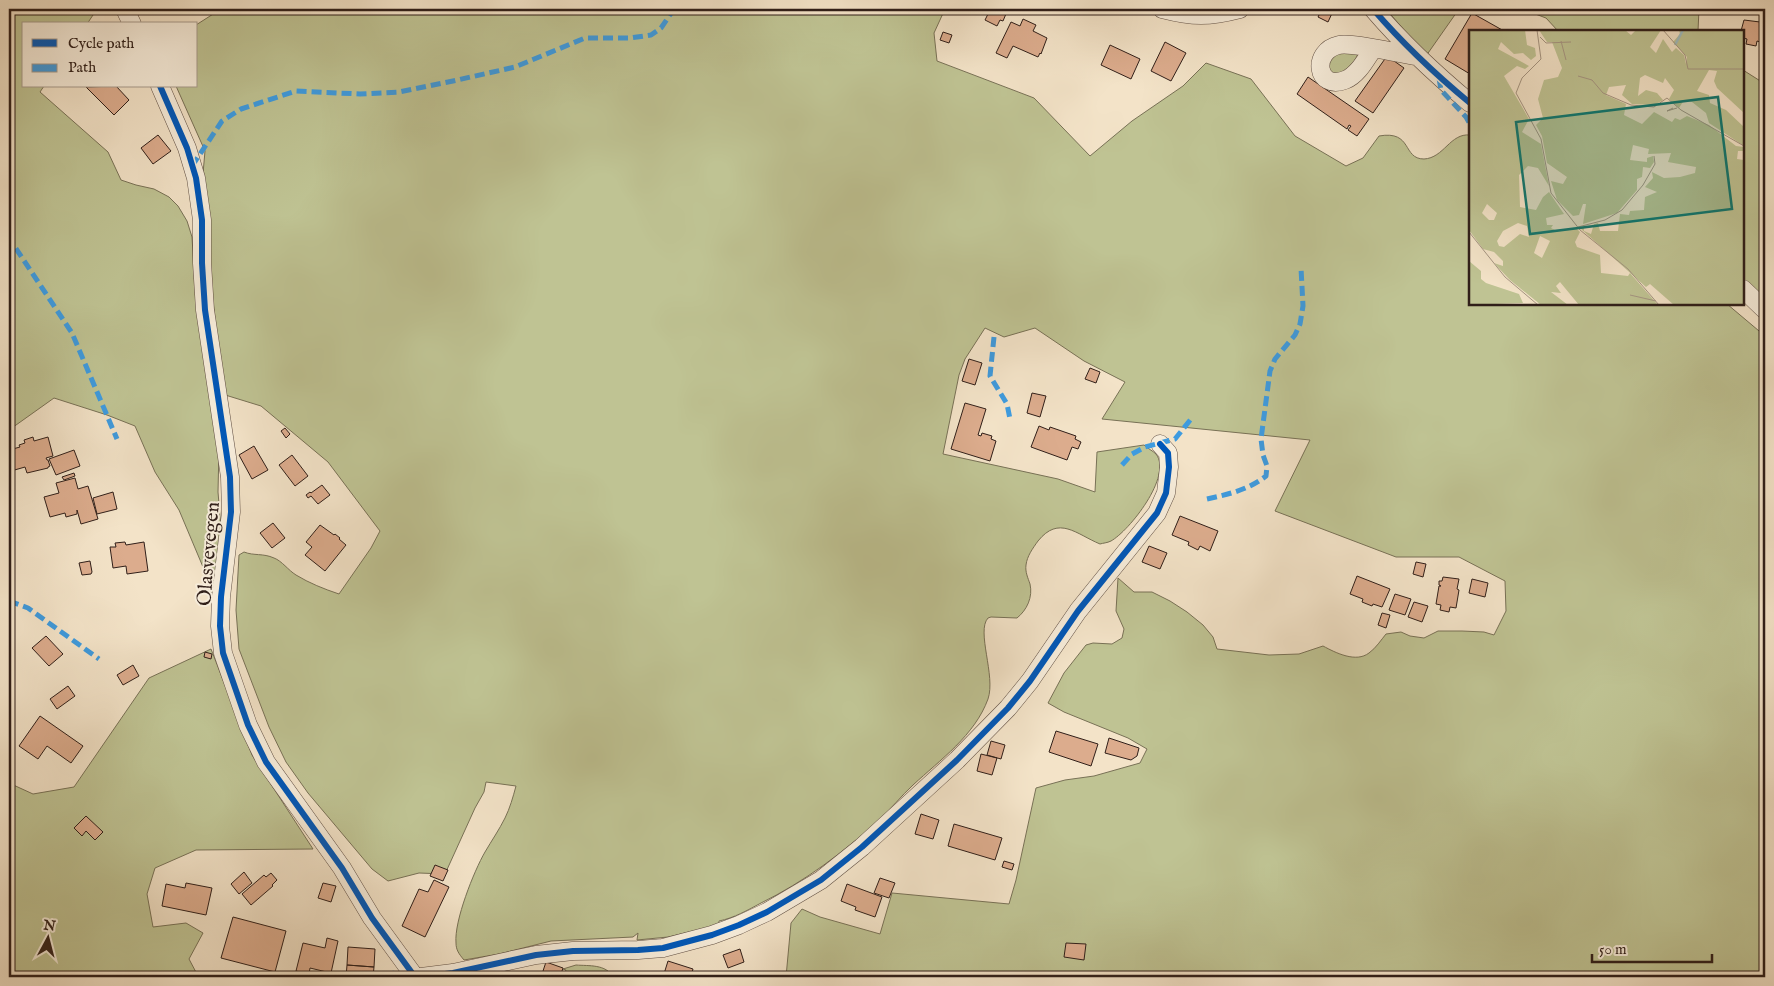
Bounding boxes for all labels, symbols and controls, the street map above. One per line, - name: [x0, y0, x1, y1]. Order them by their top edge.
- legend: [22, 22, 198, 88]
- inset map: [1469, 30, 1744, 305]
- text: Cycle path: [68, 34, 134, 53]
- text: Path: [68, 58, 96, 77]
- street label: Olasvevegen: [192, 501, 226, 607]
- north arrow: [22, 914, 72, 964]
- text: N: [41, 916, 57, 936]
- scale bar: [1592, 931, 1712, 963]
- text: 50 m: [1599, 940, 1627, 959]

